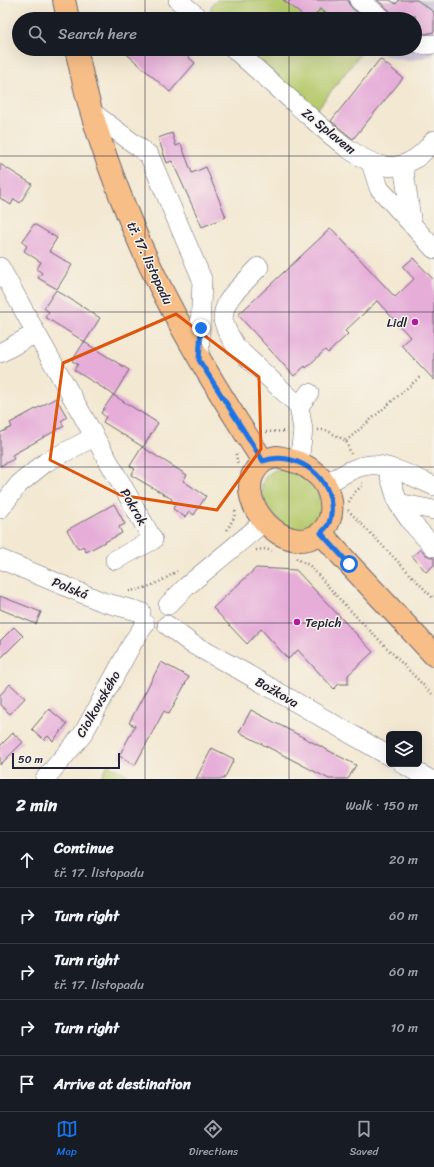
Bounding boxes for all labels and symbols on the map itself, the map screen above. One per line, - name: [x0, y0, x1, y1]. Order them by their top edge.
- street label: Za Splavem: [297, 102, 361, 160]
- street label: tř. 17. listopadu: [121, 217, 179, 309]
- place label: Lidl: [387, 311, 407, 334]
- marker: Lidl: [410, 317, 420, 327]
- route end: [192, 319, 210, 337]
- street label: Pokrok: [114, 484, 154, 530]
- route start: [340, 555, 358, 573]
- street label: Polská: [48, 570, 92, 606]
- place label: Tepich: [305, 611, 342, 634]
- marker: Tepich: [292, 617, 302, 627]
- street label: Ciolkovského: [69, 666, 127, 742]
- street label: Božkova: [251, 670, 304, 714]
- scale bar: [12, 751, 120, 770]

